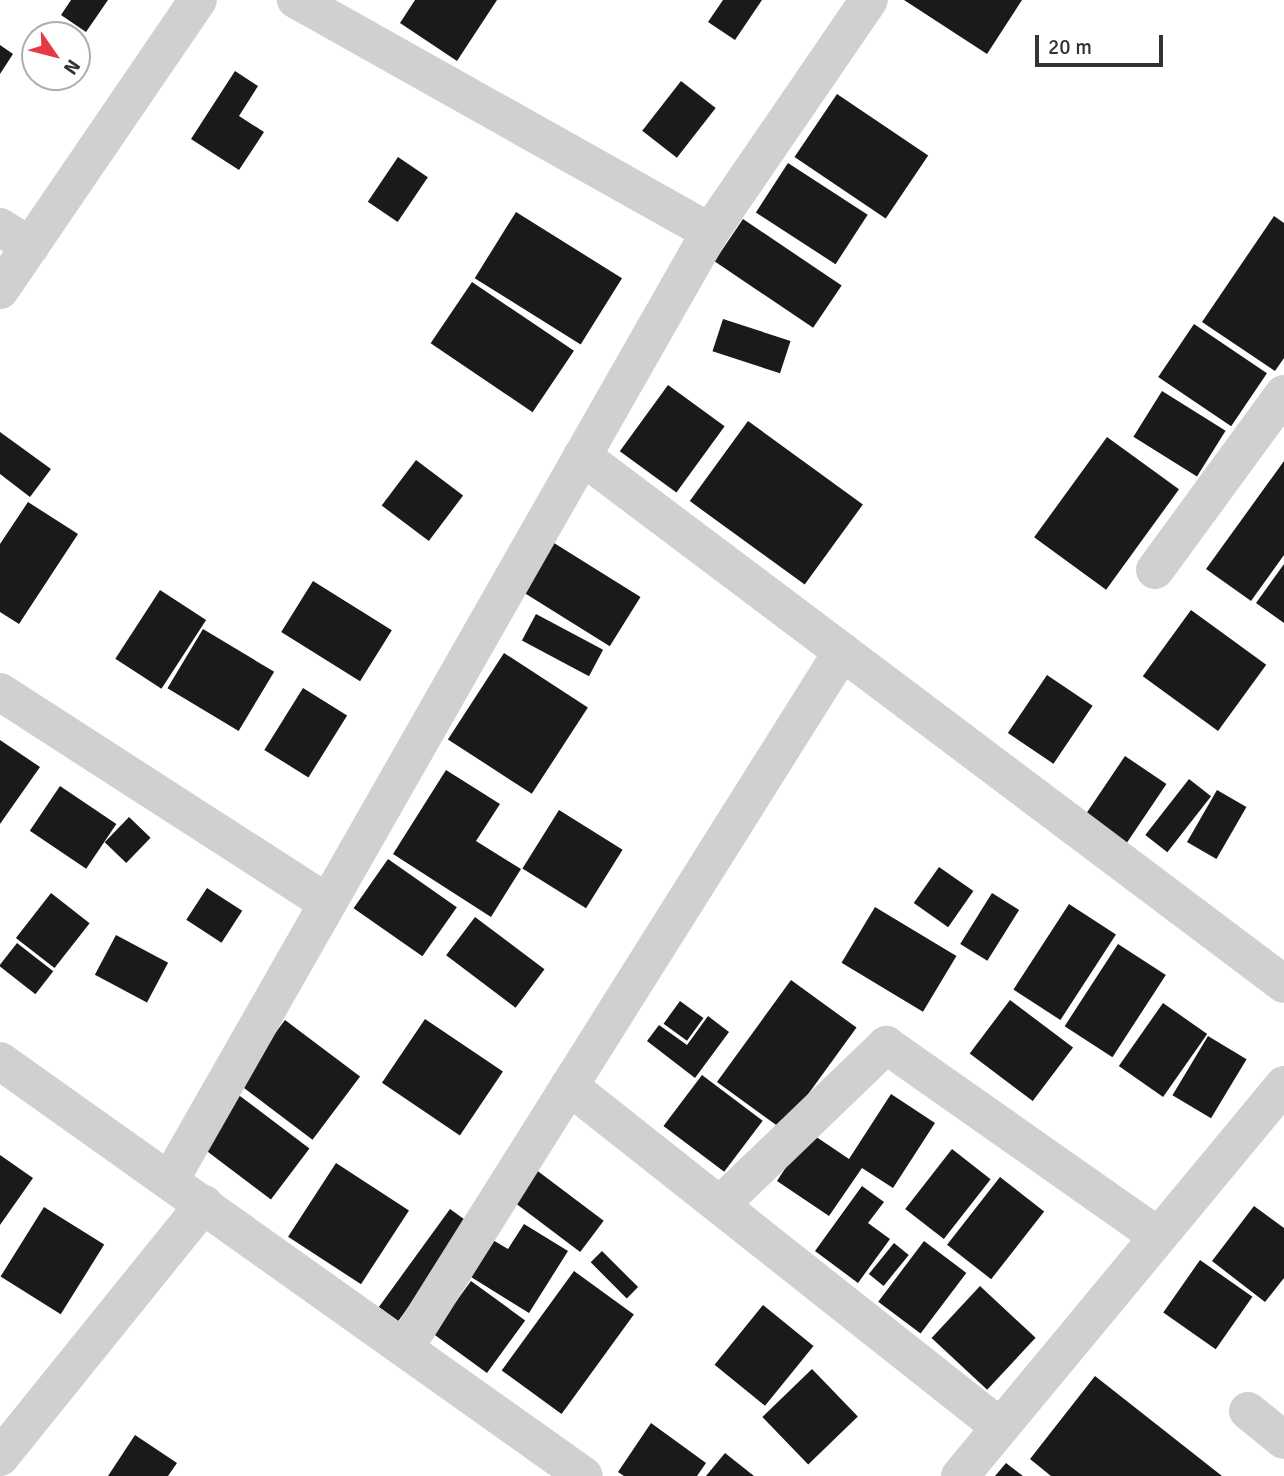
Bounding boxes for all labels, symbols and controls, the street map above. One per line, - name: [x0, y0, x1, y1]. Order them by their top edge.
- north arrow: [21, 21, 91, 91]
- scale bar: [1039, 21, 1167, 65]
- text: 20 m: [1048, 34, 1092, 60]
- text: N: [58, 55, 85, 79]

